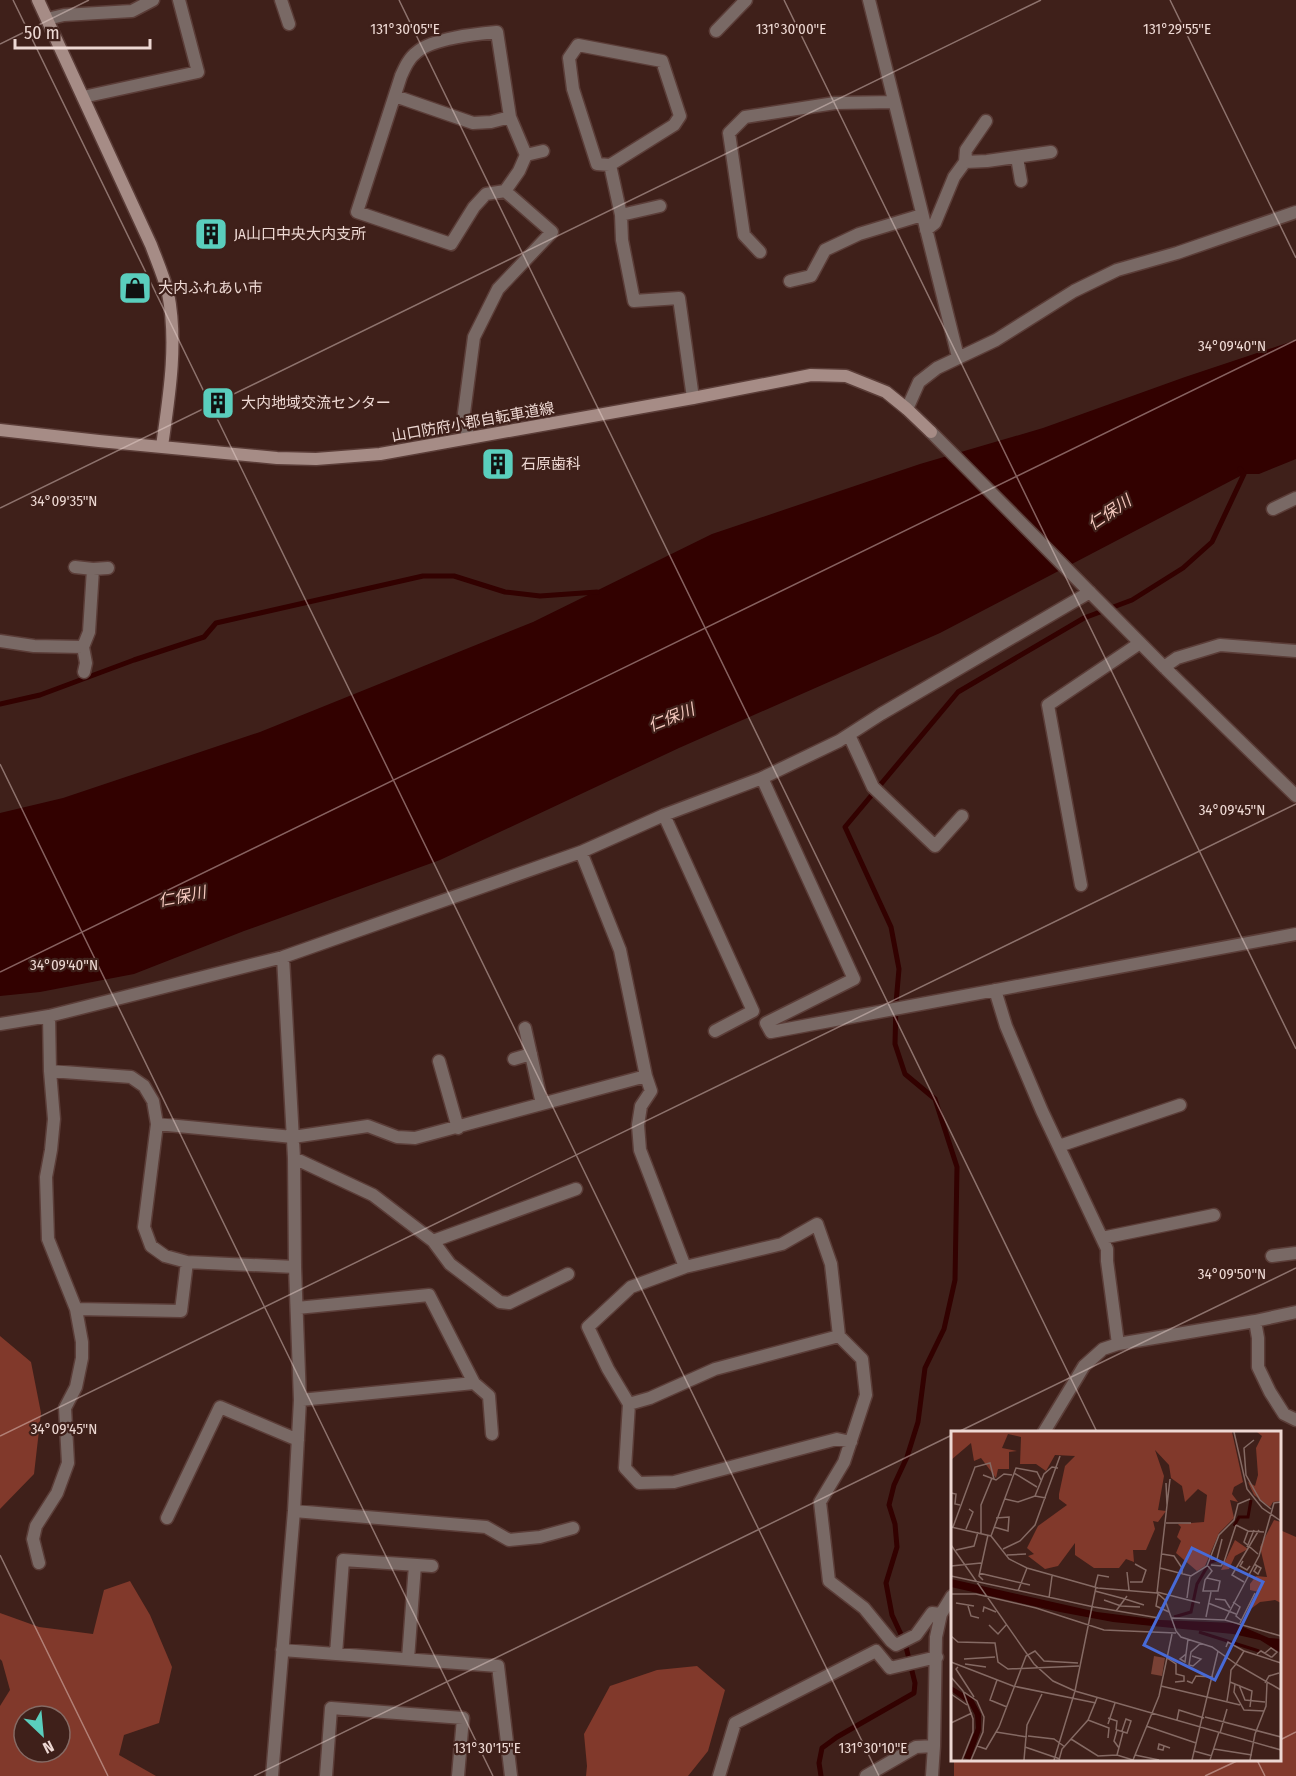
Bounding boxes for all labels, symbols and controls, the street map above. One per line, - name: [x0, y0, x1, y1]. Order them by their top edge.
- scale bar: [15, 12, 150, 50]
- text: 131°30'05"E: [370, 20, 440, 38]
- text: 131°30'00"E: [756, 20, 826, 38]
- text: 131°29'55"E: [1143, 20, 1211, 38]
- text: 50 m: [24, 22, 60, 44]
- building icon: JA山口中央大内支所: [193, 216, 229, 252]
- place label: JA山口中央大内支所: [234, 225, 366, 243]
- shop icon: 大内ふれあい市: [117, 270, 153, 306]
- place label: 大内ふれあい市: [158, 279, 263, 297]
- text: 34°09'40"N: [1198, 337, 1266, 355]
- building icon: 大内地域交流センター: [200, 385, 236, 421]
- place label: 大内地域交流センター: [241, 394, 391, 412]
- street label: 山口防府小郡自転車道線: [390, 399, 556, 445]
- building icon: 石原歯科: [480, 446, 516, 482]
- place label: 石原歯科: [521, 455, 581, 473]
- water label: 仁保川: [1084, 490, 1136, 534]
- text: 34°09'35"N: [31, 492, 97, 510]
- water label: 仁保川: [645, 699, 699, 735]
- text: 34°09'45"N: [1199, 801, 1265, 819]
- water label: 仁保川: [157, 882, 209, 910]
- text: 34°09'40"N: [30, 956, 98, 974]
- text: 34°09'50"N: [1198, 1265, 1266, 1283]
- text: 34°09'45"N: [31, 1420, 97, 1438]
- inset map: [951, 1431, 1281, 1761]
- north arrow: [12, 1704, 72, 1764]
- text: N: [40, 1736, 57, 1758]
- text: 131°30'15"E: [453, 1739, 521, 1757]
- text: 131°30'10"E: [839, 1739, 907, 1757]

